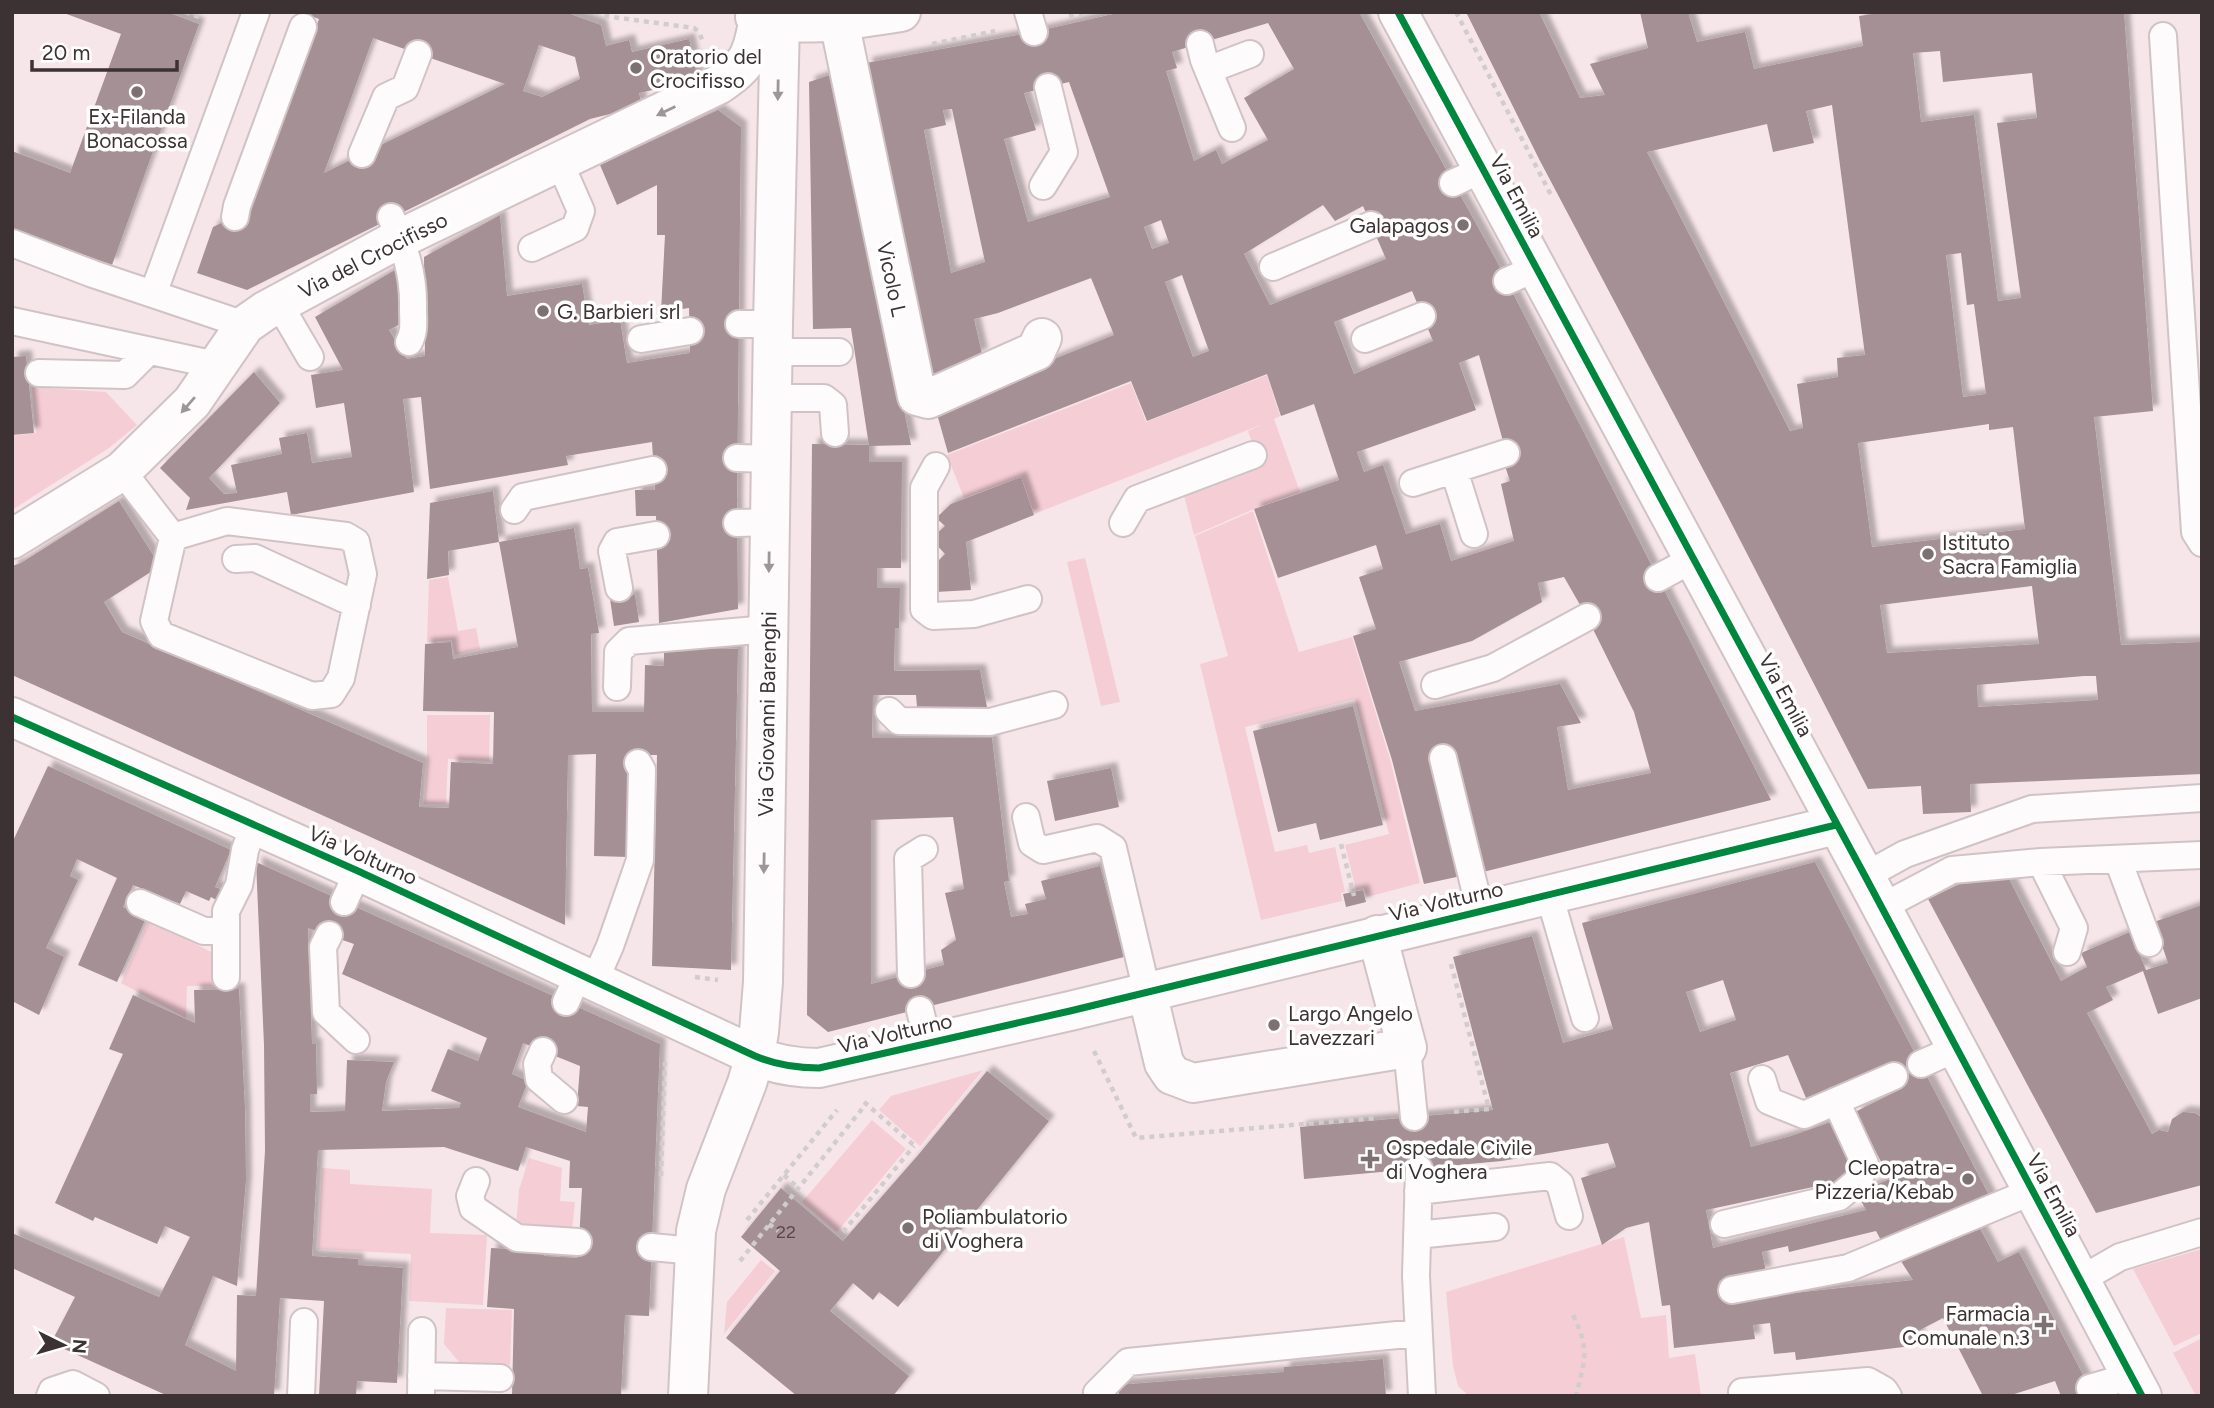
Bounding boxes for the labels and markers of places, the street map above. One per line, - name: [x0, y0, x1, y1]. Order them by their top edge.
- place label: Oratorio del Crocifisso: [650, 44, 762, 93]
- marker: Oratorio del Crocifisso: [628, 60, 644, 76]
- marker: Ex-Filanda Bonacossa: [129, 84, 145, 100]
- place label: Ex-Filanda Bonacossa: [86, 104, 188, 153]
- place label: Galapagos: [1350, 213, 1449, 238]
- marker: Galapagos: [1455, 217, 1471, 233]
- place label: G. Barbieri srl: [557, 299, 680, 324]
- marker: G. Barbieri srl: [535, 303, 551, 319]
- place label: Istituto Sacra Famiglia: [1942, 530, 2077, 579]
- marker: Istituto Sacra Famiglia: [1920, 546, 1936, 562]
- place label: Largo Angelo Lavezzari: [1288, 1001, 1413, 1050]
- marker: Largo Angelo Lavezzari: [1266, 1017, 1282, 1033]
- place label: Ospedale Civile di Voghera: [1386, 1135, 1532, 1184]
- marker: Ospedale Civile di Voghera: [1360, 1149, 1380, 1169]
- place label: Cleopatra - Pizzeria/Kebab: [1815, 1155, 1954, 1204]
- marker: Cleopatra - Pizzeria/Kebab: [1960, 1171, 1976, 1187]
- place label: Poliambulatorio di Voghera: [922, 1204, 1068, 1253]
- marker: Poliambulatorio di Voghera: [900, 1220, 916, 1236]
- place label: Farmacia Comunale n.3: [1902, 1301, 2030, 1350]
- marker: Farmacia Comunale n.3: [2036, 1317, 2052, 1333]

